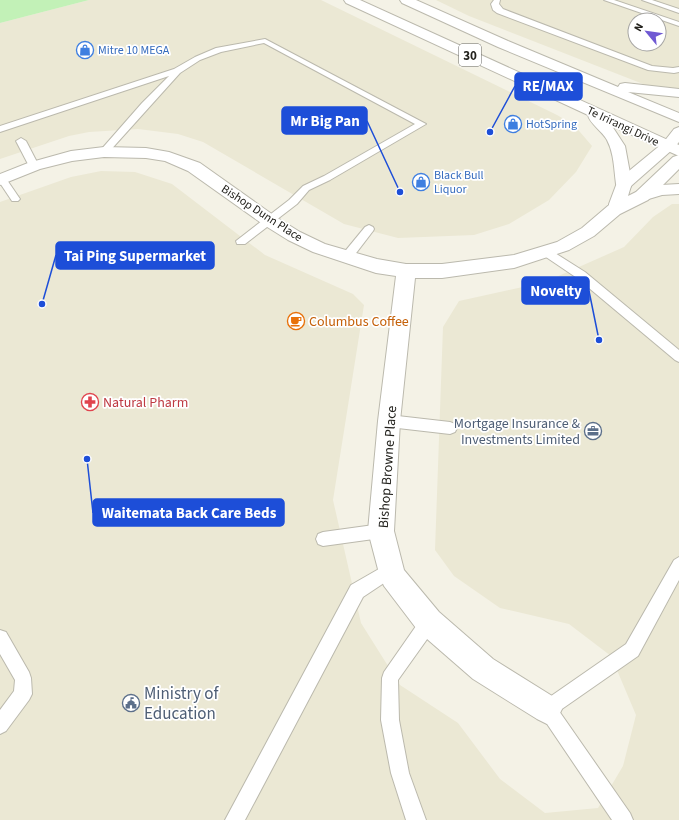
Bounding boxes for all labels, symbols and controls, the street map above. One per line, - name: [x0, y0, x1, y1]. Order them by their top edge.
- north arrow: [627, 12, 667, 52]
- text: N: [630, 21, 647, 34]
- shop icon: Mitre 10 MEGA: [75, 40, 95, 60]
- place label: Mitre 10 MEGA: [98, 42, 170, 59]
- road number: 30: [459, 44, 481, 66]
- callout: RE/MAX: [515, 73, 582, 100]
- text: RE/MAX: [523, 76, 574, 97]
- street label: Te Irirangi Drive: [584, 102, 662, 151]
- callout: Mr Big Pan: [282, 107, 367, 134]
- text: Mr Big Pan: [290, 111, 360, 132]
- shop icon: HotSpring: [503, 114, 523, 134]
- place label: HotSpring: [526, 116, 577, 133]
- place label: Black Bull Liquor: [434, 167, 484, 198]
- shop icon: Black Bull Liquor: [411, 172, 431, 192]
- street label: Bishop Dunn Place: [218, 181, 306, 246]
- callout: Tai Ping Supermarket: [56, 242, 214, 269]
- text: Tai Ping Supermarket: [64, 246, 206, 267]
- callout: Novelty: [522, 277, 589, 304]
- text: Novelty: [530, 281, 582, 302]
- cafe icon: Columbus Coffee: [286, 311, 306, 331]
- place label: Columbus Coffee: [309, 312, 409, 332]
- pharmacy icon: Natural Pharm: [80, 392, 100, 412]
- place label: Natural Pharm: [103, 393, 188, 413]
- street label: Bishop Browne Place: [374, 405, 402, 529]
- place label: Mortgage Insurance & Investments Limited: [454, 414, 580, 450]
- office icon: Mortgage Insurance & Investments Limited: [583, 421, 603, 441]
- callout: Waitemata Back Care Beds: [93, 499, 284, 526]
- text: Waitemata Back Care Beds: [102, 503, 277, 524]
- place label: Ministry of Education: [144, 682, 219, 726]
- public building icon: Ministry of Education: [121, 693, 141, 713]

